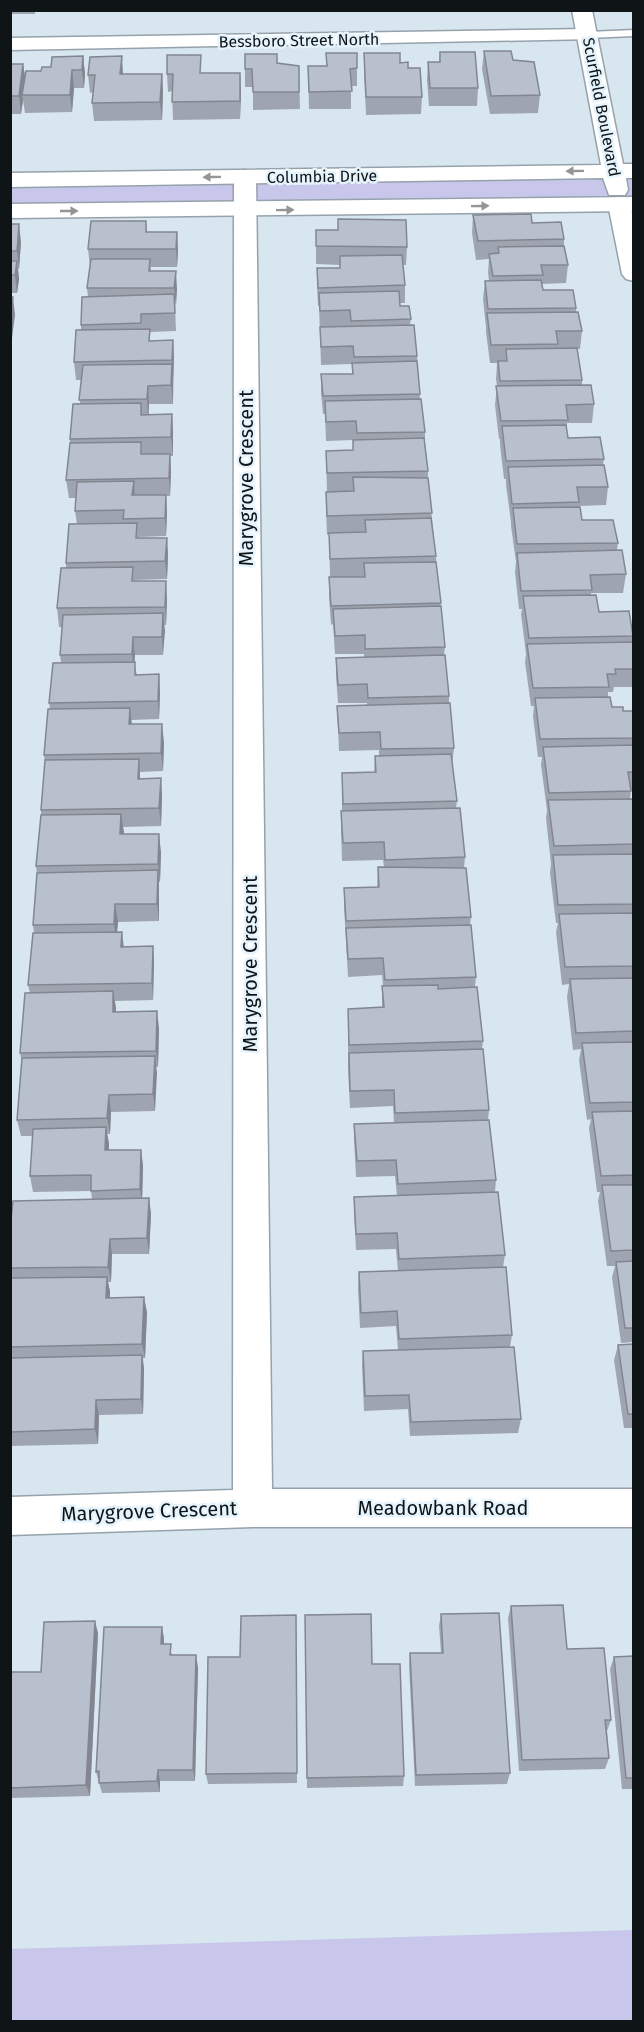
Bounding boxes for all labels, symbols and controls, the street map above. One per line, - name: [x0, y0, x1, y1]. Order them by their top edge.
- street label: Bessboro Street North: [219, 30, 379, 51]
- street label: Scurfield Boulevard: [579, 36, 624, 178]
- street label: Columbia Drive: [267, 166, 377, 187]
- one-way arrow: [566, 167, 585, 176]
- one-way arrow: [203, 172, 222, 182]
- one-way arrow: [470, 201, 489, 211]
- one-way arrow: [275, 205, 294, 214]
- one-way arrow: [59, 206, 78, 215]
- street label: Marygrove Crescent: [234, 389, 258, 566]
- street label: Marygrove Crescent: [238, 875, 262, 1052]
- street label: Marygrove Crescent: [60, 1496, 238, 1526]
- street label: Meadowbank Road: [357, 1496, 529, 1520]

